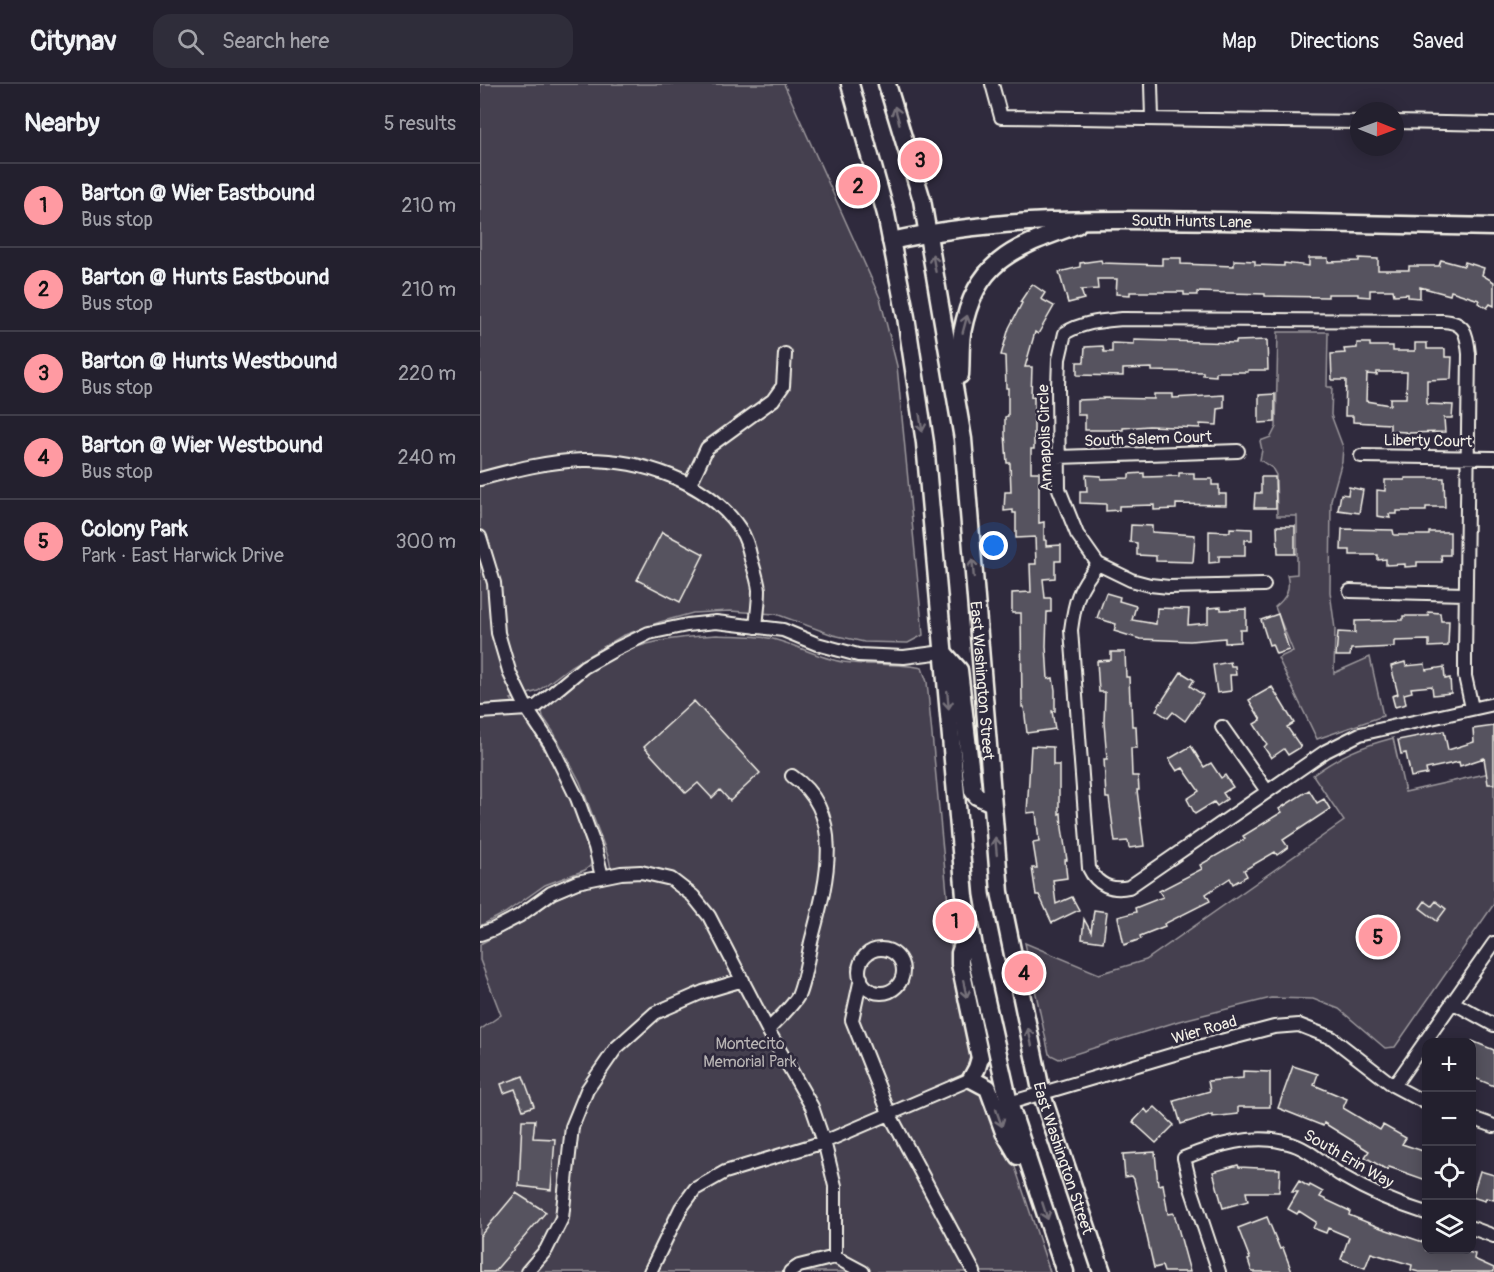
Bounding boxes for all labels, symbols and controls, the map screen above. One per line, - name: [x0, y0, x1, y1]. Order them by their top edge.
- search box: [153, 14, 573, 68]
- text: Citynav: [30, 24, 117, 59]
- icon: search: [174, 25, 207, 58]
- text: Search here: [222, 27, 329, 55]
- text: Map: [1222, 28, 1257, 55]
- text: Directions: [1290, 28, 1379, 55]
- text: Saved: [1412, 28, 1464, 55]
- north arrow: [1350, 102, 1404, 156]
- one-way arrow: [891, 106, 902, 125]
- text: Nearby: [24, 107, 100, 139]
- text: 5 results: [384, 111, 456, 136]
- pin: 3: [900, 138, 940, 182]
- pin: 2: [838, 164, 878, 208]
- text: Barton @ Wier Eastbound: [81, 179, 315, 207]
- text: 1: [40, 193, 47, 218]
- text: 210 m: [401, 193, 456, 218]
- text: Bus stop: [81, 207, 153, 232]
- street label: South Hunts Lane: [1131, 211, 1252, 233]
- one-way arrow: [928, 253, 939, 273]
- text: Barton @ Hunts Eastbound: [81, 263, 330, 291]
- text: 2: [38, 277, 49, 302]
- text: 210 m: [401, 277, 456, 302]
- text: Bus stop: [81, 291, 153, 316]
- one-way arrow: [959, 315, 971, 334]
- text: Barton @ Hunts Westbound: [81, 347, 337, 375]
- text: 3: [38, 361, 49, 386]
- text: 220 m: [398, 361, 456, 386]
- text: Bus stop: [81, 375, 153, 400]
- street label: Annapolis Circle: [1033, 384, 1057, 492]
- one-way arrow: [916, 412, 927, 432]
- street label: South Salem Court: [1084, 427, 1213, 451]
- street label: Liberty Court: [1383, 430, 1473, 452]
- text: Barton @ Wier Westbound: [81, 431, 323, 459]
- text: 4: [38, 445, 49, 470]
- text: 240 m: [397, 445, 456, 470]
- text: Bus stop: [81, 459, 153, 484]
- text: Colony Park: [81, 515, 188, 543]
- text: 5: [38, 529, 49, 554]
- text: 300 m: [395, 529, 456, 554]
- your location: [979, 531, 1008, 560]
- text: Park · East Harwick Drive: [81, 543, 284, 568]
- one-way arrow: [968, 558, 979, 578]
- street label: East Washington Street: [965, 600, 998, 761]
- one-way arrow: [943, 690, 954, 710]
- one-way arrow: [990, 836, 1001, 856]
- pin: 1: [936, 898, 974, 944]
- pin: 5: [1358, 914, 1398, 960]
- pin: 4: [1004, 950, 1044, 996]
- one-way arrow: [960, 979, 972, 998]
- street label: Wier Road: [1169, 1011, 1239, 1049]
- one-way arrow: [1024, 1028, 1035, 1048]
- park label: Montecito Memorial Park: [703, 1034, 797, 1072]
- map controls: [1422, 1038, 1476, 1254]
- button: +: [1422, 1038, 1476, 1092]
- street label: East Washington Street: [1029, 1080, 1098, 1238]
- button: −: [1422, 1092, 1476, 1146]
- one-way arrow: [994, 1108, 1005, 1127]
- street label: South Erin Way: [1300, 1125, 1397, 1193]
- button: locate: [1422, 1146, 1476, 1200]
- button: layers: [1422, 1200, 1476, 1254]
- one-way arrow: [1040, 1201, 1051, 1220]

